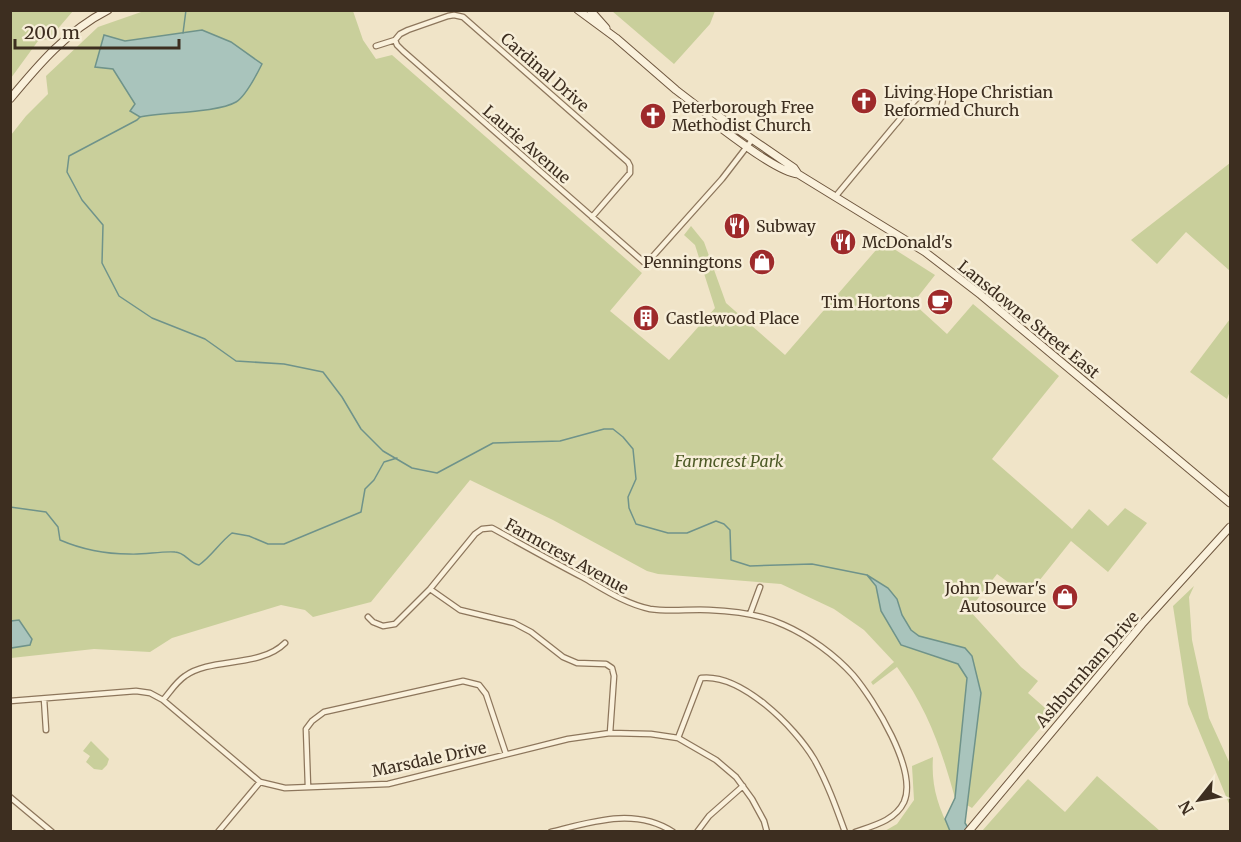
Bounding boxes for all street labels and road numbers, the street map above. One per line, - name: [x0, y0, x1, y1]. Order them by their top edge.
- street label: Cardinal Drive: [497, 28, 593, 116]
- street label: Laurie Avenue: [479, 101, 575, 187]
- street label: Lansdowne Street East: [954, 256, 1104, 383]
- street label: Farmcrest Avenue: [502, 514, 632, 598]
- street label: Ashburnham Drive: [1031, 607, 1143, 732]
- street label: Marsdale Drive: [370, 737, 488, 781]

